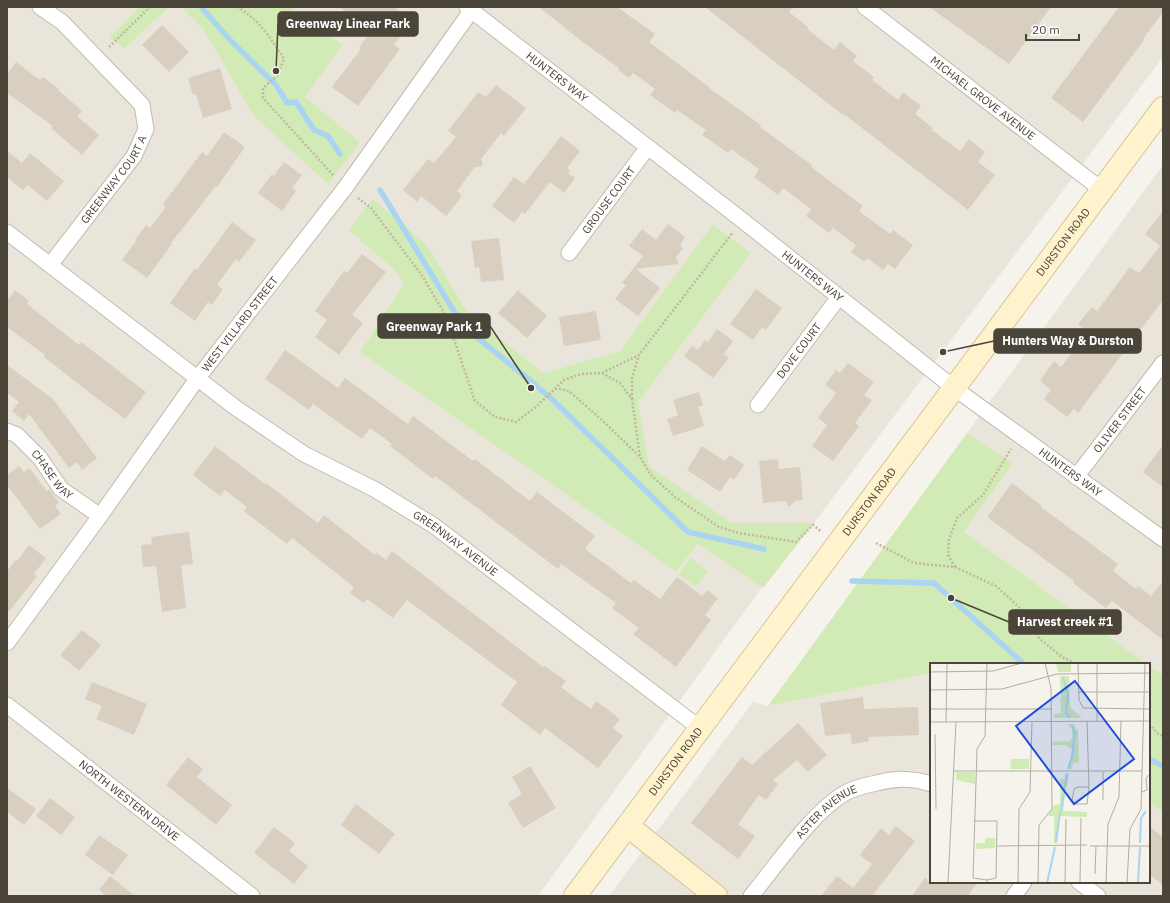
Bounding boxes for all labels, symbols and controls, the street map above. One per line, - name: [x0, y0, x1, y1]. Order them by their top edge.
- callout: Greenway Linear Park: [278, 12, 418, 36]
- text: Greenway Linear Park: [286, 16, 410, 31]
- scale bar: [1026, 16, 1079, 42]
- text: 20 m: [1032, 22, 1060, 37]
- street label: HUNTERS WAY: [523, 48, 591, 105]
- street label: MICHAEL GROVE AVENUE: [928, 53, 1038, 143]
- street label: GREENWAY COURT A: [77, 133, 149, 226]
- street label: GROUSE COURT: [579, 163, 638, 236]
- street label: DURSTON ROAD: [1033, 205, 1093, 279]
- street label: HUNTERS WAY: [779, 247, 847, 305]
- street label: WEST VILLARD STREET: [198, 273, 281, 374]
- callout: Greenway Park 1: [378, 314, 490, 338]
- text: Greenway Park 1: [386, 319, 482, 334]
- street label: DOVE COURT: [773, 320, 825, 381]
- callout: Hunters Way & Durston: [994, 329, 1141, 353]
- text: Hunters Way & Durston: [1002, 333, 1134, 348]
- street label: OLIVER STREET: [1090, 383, 1150, 456]
- street label: HUNTERS WAY: [1036, 445, 1105, 500]
- street label: CHASE WAY: [29, 447, 76, 503]
- street label: DURSTON ROAD: [839, 465, 899, 539]
- street label: GREENWAY AVENUE: [410, 507, 501, 579]
- callout: Harvest creek #1: [1009, 610, 1121, 634]
- text: Harvest creek #1: [1017, 614, 1113, 629]
- inset map: [930, 663, 1150, 883]
- street label: DURSTON ROAD: [646, 725, 705, 798]
- street label: NORTH WESTERN DRIVE: [76, 757, 182, 844]
- street label: ASTER AVENUE: [793, 782, 859, 841]

